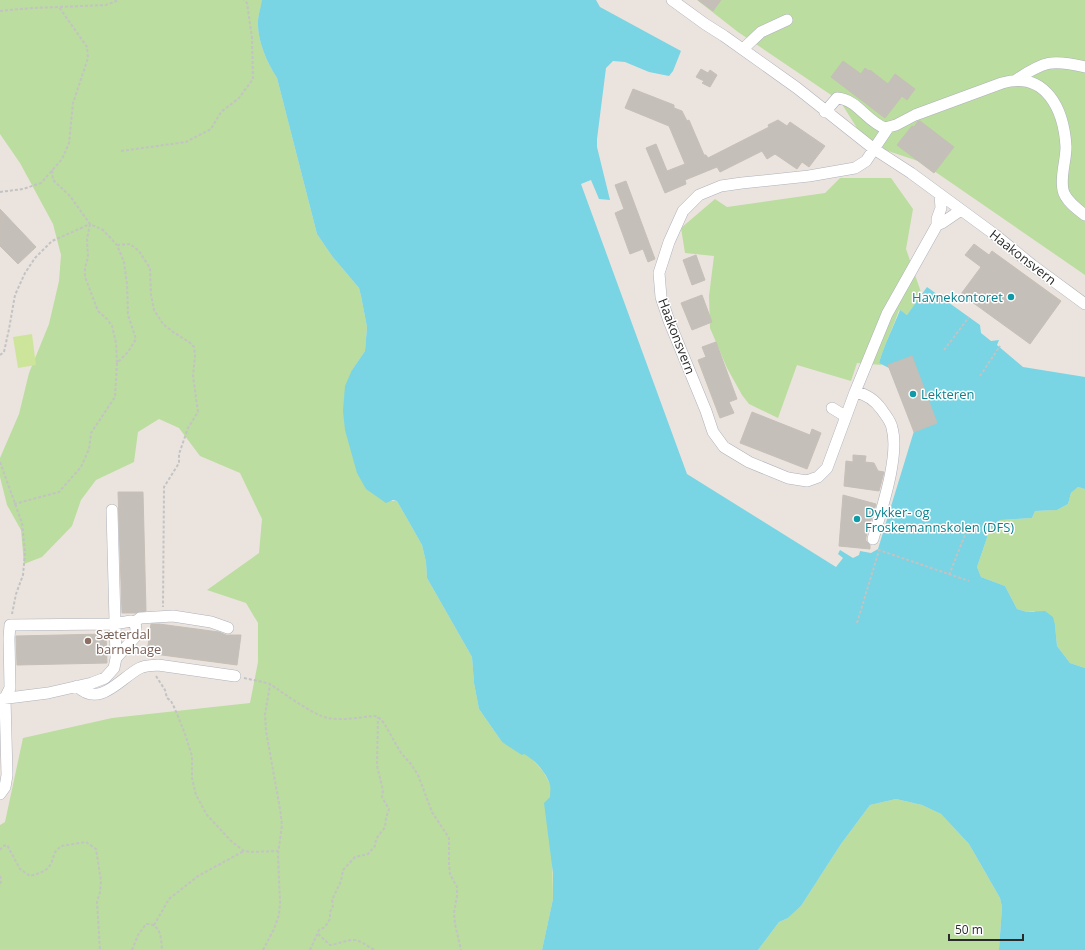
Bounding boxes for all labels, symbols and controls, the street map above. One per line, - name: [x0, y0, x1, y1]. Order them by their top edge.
- street label: Haakonsvern: [986, 225, 1060, 289]
- place label: Havnekontoret: [912, 288, 1003, 306]
- marker: Havnekontoret: [1006, 292, 1016, 302]
- street label: Haakonsvern: [654, 295, 700, 377]
- place label: Lekteren: [921, 385, 974, 403]
- marker: Lekteren: [908, 389, 918, 399]
- place label: Dykker- og Froskemannskolen (DFS): [865, 503, 1014, 536]
- marker: Dykker- og Froskemannskolen (DFS): [852, 514, 862, 524]
- place label: Sæterdal barnehage: [96, 625, 161, 658]
- marker: Sæterdal barnehage: [83, 636, 93, 646]
- scale bar: [949, 916, 1023, 942]
- text: 50 m: [955, 921, 983, 938]

